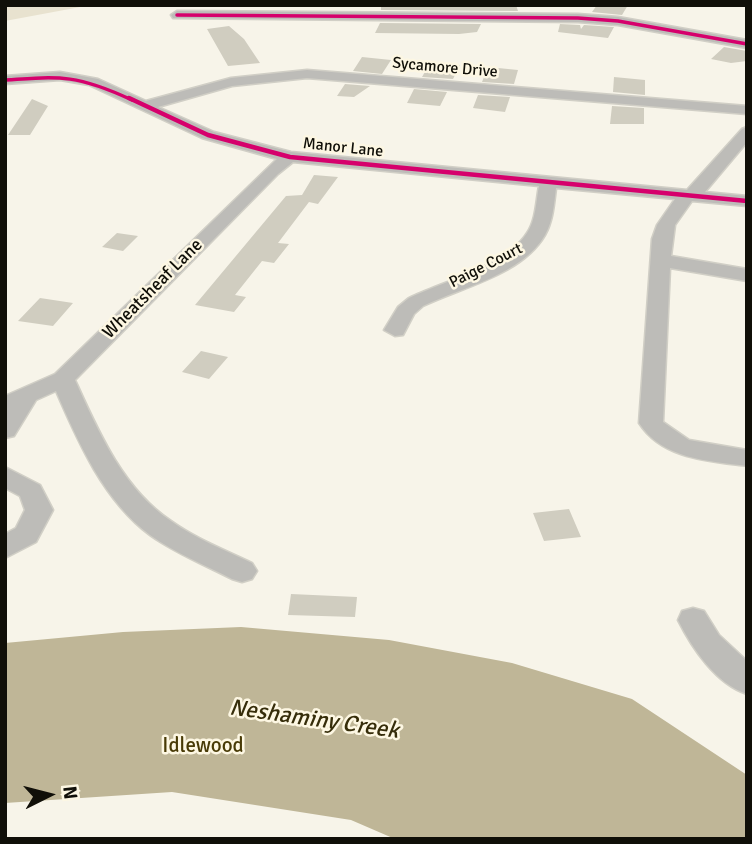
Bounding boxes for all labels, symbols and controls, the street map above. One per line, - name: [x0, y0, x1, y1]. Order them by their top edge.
- street label: Sycamore Drive: [392, 54, 498, 82]
- street label: Manor Lane: [302, 134, 384, 162]
- street label: Wheatsheaf Lane: [99, 235, 207, 343]
- street label: Paige Court: [446, 239, 526, 293]
- water label: Neshaminy Creek: [228, 694, 400, 746]
- park label: Idlewood: [162, 733, 244, 759]
- north arrow: [14, 760, 84, 830]
- text: N: [57, 785, 83, 801]

